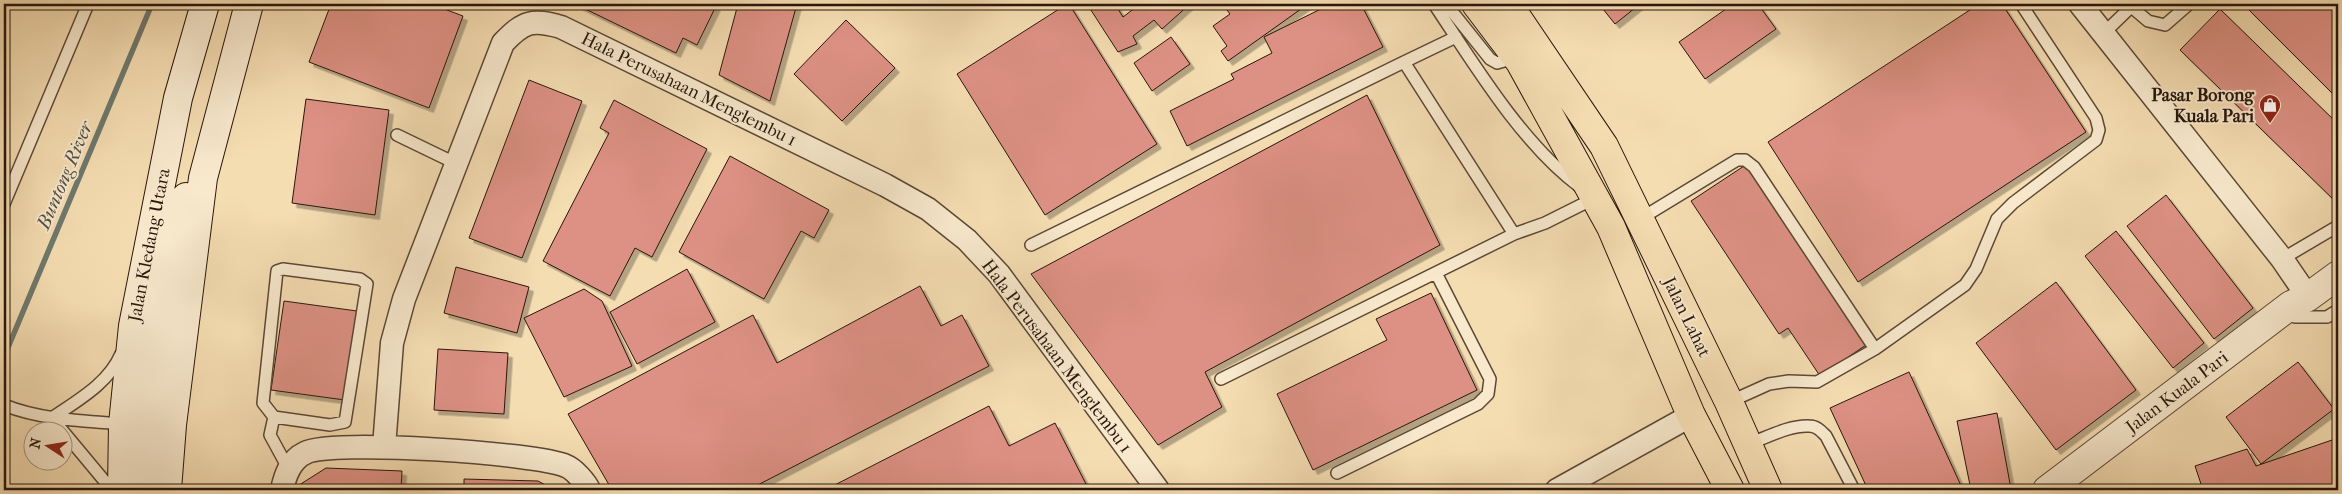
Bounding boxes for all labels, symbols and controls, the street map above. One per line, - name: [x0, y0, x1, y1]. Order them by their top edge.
- street label: Hala Perusahaan Menglembu 1: [578, 28, 800, 151]
- place label: Pasar Borong Kuala Pari: [2151, 85, 2255, 127]
- shop icon: Pasar Borong Kuala Pari: [2258, 93, 2282, 124]
- water label: Buntong River: [32, 117, 98, 234]
- street label: Jalan Kledang Utara: [124, 166, 175, 326]
- street label: Hala Perusahaan Menglembu 1: [977, 255, 1136, 457]
- street label: Jalan Lahat: [1657, 272, 1715, 361]
- street label: Jalan Kuala Pari: [2120, 347, 2233, 439]
- north arrow: [22, 422, 72, 472]
- text: N: [26, 436, 45, 450]

